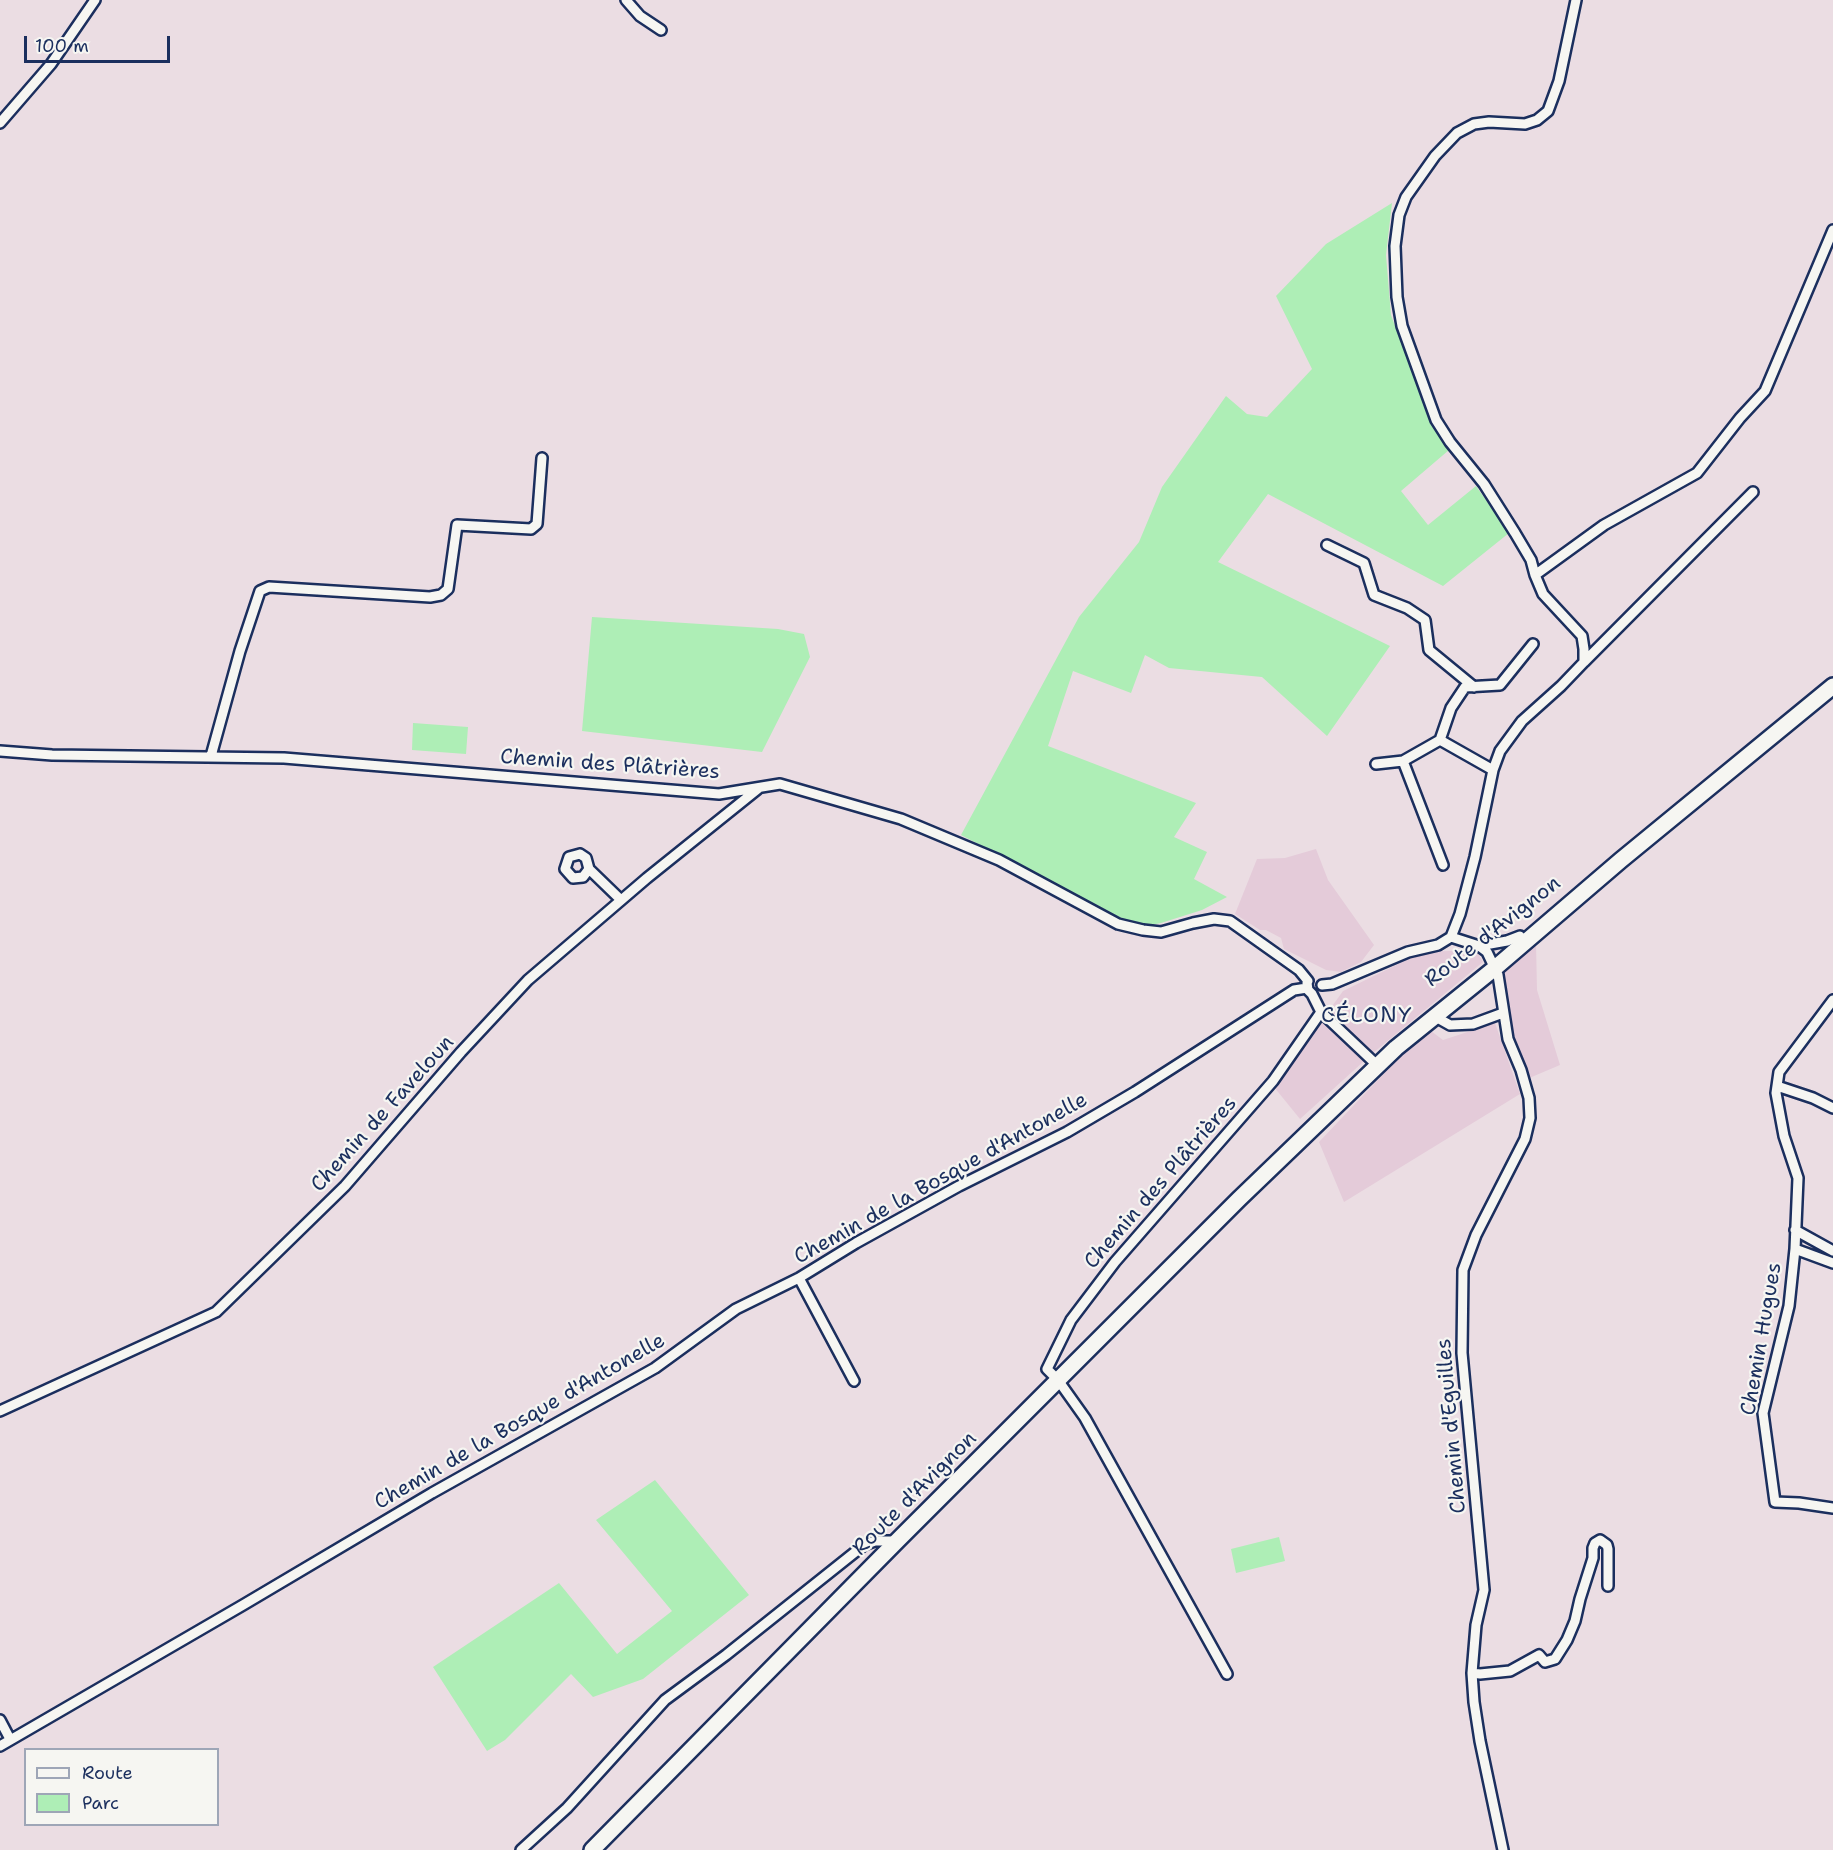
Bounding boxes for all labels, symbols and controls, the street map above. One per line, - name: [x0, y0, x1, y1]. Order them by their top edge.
- scale bar: [27, 24, 172, 62]
- text: 100 m: [35, 34, 89, 58]
- street label: Chemin des Plâtrières: [499, 745, 721, 785]
- street label: Route d'Avignon: [1420, 871, 1566, 993]
- district label: CÉLONY: [1321, 1003, 1413, 1029]
- street label: Chemin de Faveloun: [306, 1030, 460, 1198]
- street label: Chemin de la Bosque d'Antonelle: [790, 1088, 1092, 1270]
- street label: Chemin des Plâtrières: [1079, 1092, 1243, 1274]
- street label: Chemin Hugues: [1736, 1261, 1788, 1417]
- street label: Chemin de la Bosque d'Antonelle: [370, 1328, 670, 1516]
- street label: Chemin d'Eguilles: [1432, 1338, 1472, 1514]
- street label: Route d'Avignon: [848, 1427, 982, 1561]
- legend: [24, 1748, 219, 1826]
- text: Route: [82, 1761, 133, 1785]
- text: Parc: [82, 1791, 119, 1815]

